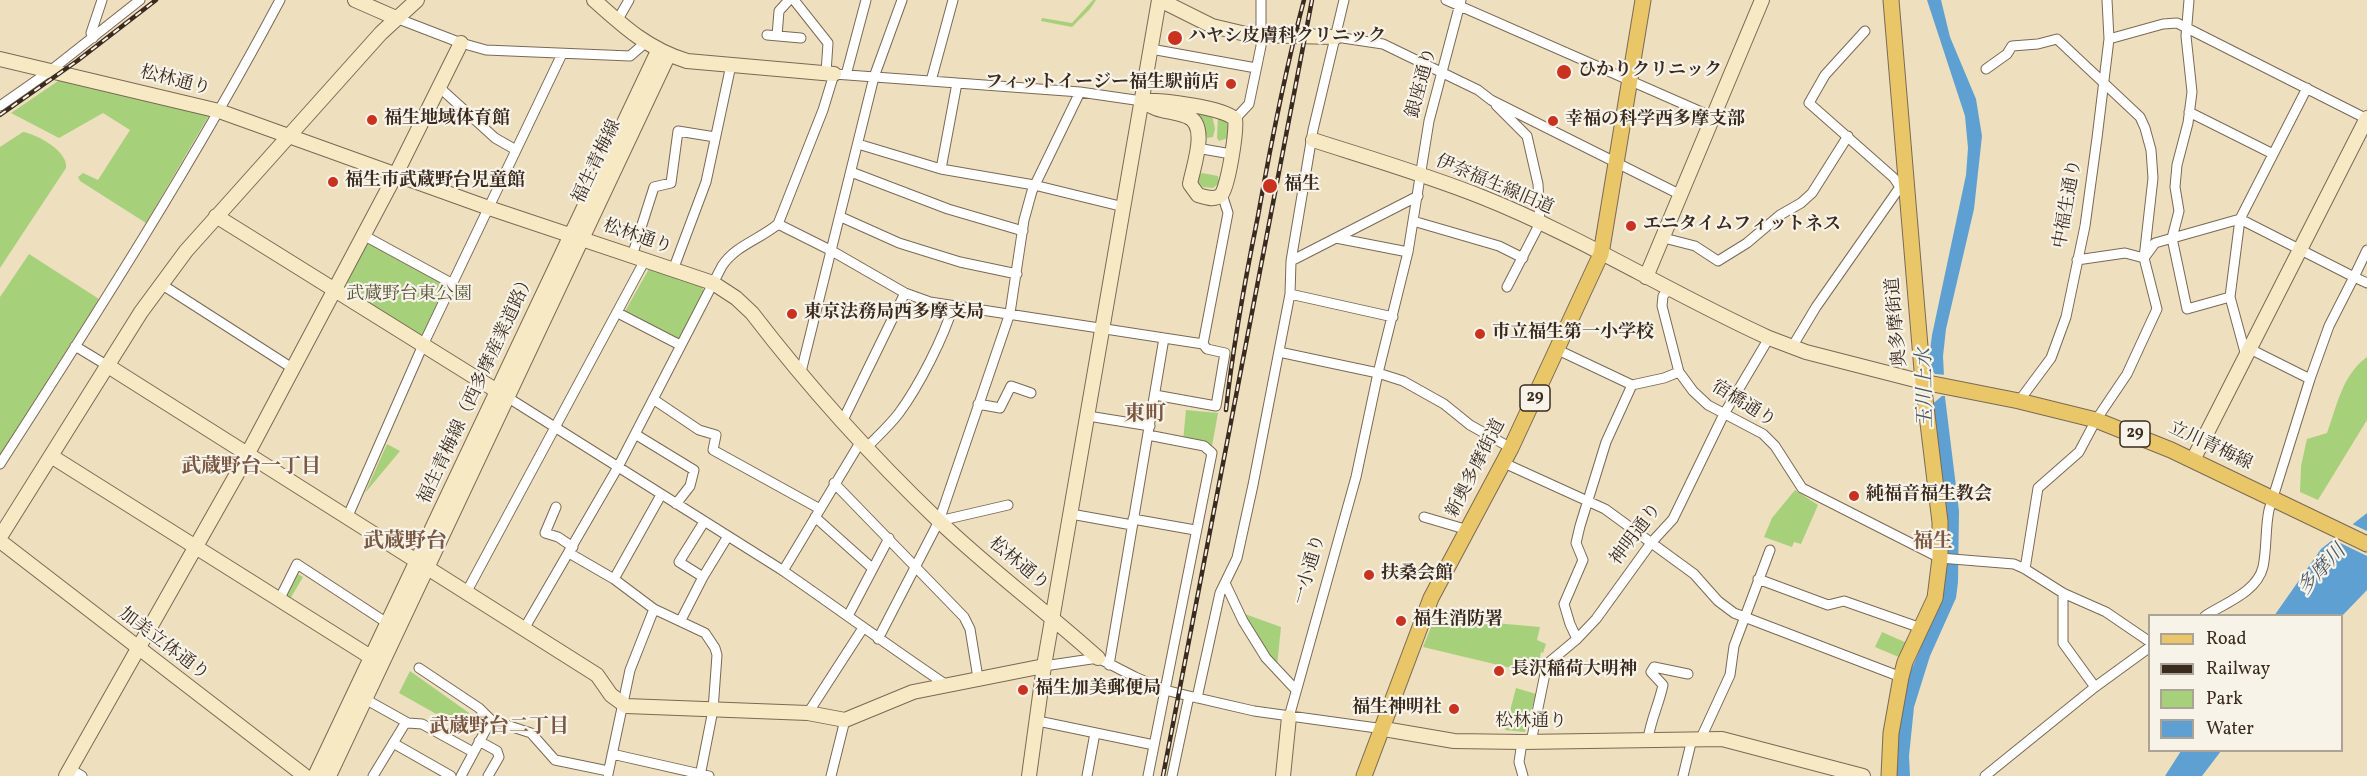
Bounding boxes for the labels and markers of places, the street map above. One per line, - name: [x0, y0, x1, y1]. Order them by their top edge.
- place label: ハヤシ皮膚科クリニック: [1188, 27, 1386, 49]
- marker: ハヤシ皮膚科クリニック: [1166, 29, 1184, 47]
- place label: ひかりクリニック: [1578, 61, 1722, 83]
- marker: ひかりクリニック: [1555, 63, 1573, 81]
- place label: フィットイージー福生駅前店: [985, 73, 1219, 95]
- marker: フィットイージー福生駅前店: [1224, 77, 1238, 91]
- place label: 福生地域体育館: [384, 109, 510, 131]
- place label: 幸福の科学西多摩支部: [1565, 110, 1745, 132]
- marker: 福生地域体育館: [365, 113, 379, 127]
- marker: 幸福の科学西多摩支部: [1546, 114, 1560, 128]
- place label: 福生市武蔵野台児童館: [345, 171, 525, 193]
- marker: 福生市武蔵野台児童館: [326, 175, 340, 189]
- place label: 福生: [1284, 175, 1320, 197]
- marker: 福生: [1261, 177, 1279, 195]
- place label: エニタイムフィットネス: [1643, 215, 1841, 237]
- marker: エニタイムフィットネス: [1624, 219, 1638, 233]
- place label: 東京法務局西多摩支局: [804, 303, 984, 325]
- marker: 東京法務局西多摩支局: [785, 307, 799, 321]
- place label: 市立福生第一小学校: [1492, 323, 1654, 345]
- marker: 市立福生第一小学校: [1473, 327, 1487, 341]
- place label: 純福音福生教会: [1866, 485, 1992, 507]
- marker: 純福音福生教会: [1847, 489, 1861, 503]
- place label: 扶桑会館: [1381, 564, 1453, 586]
- marker: 扶桑会館: [1362, 568, 1376, 582]
- place label: 福生消防署: [1413, 610, 1503, 632]
- marker: 福生消防署: [1394, 614, 1408, 628]
- place label: 長沢稲荷大明神: [1511, 660, 1637, 682]
- marker: 長沢稲荷大明神: [1492, 664, 1506, 678]
- place label: 福生加美郵便局: [1035, 679, 1161, 701]
- marker: 福生加美郵便局: [1016, 683, 1030, 697]
- place label: 福生神明社: [1352, 698, 1442, 720]
- marker: 福生神明社: [1447, 702, 1461, 716]

